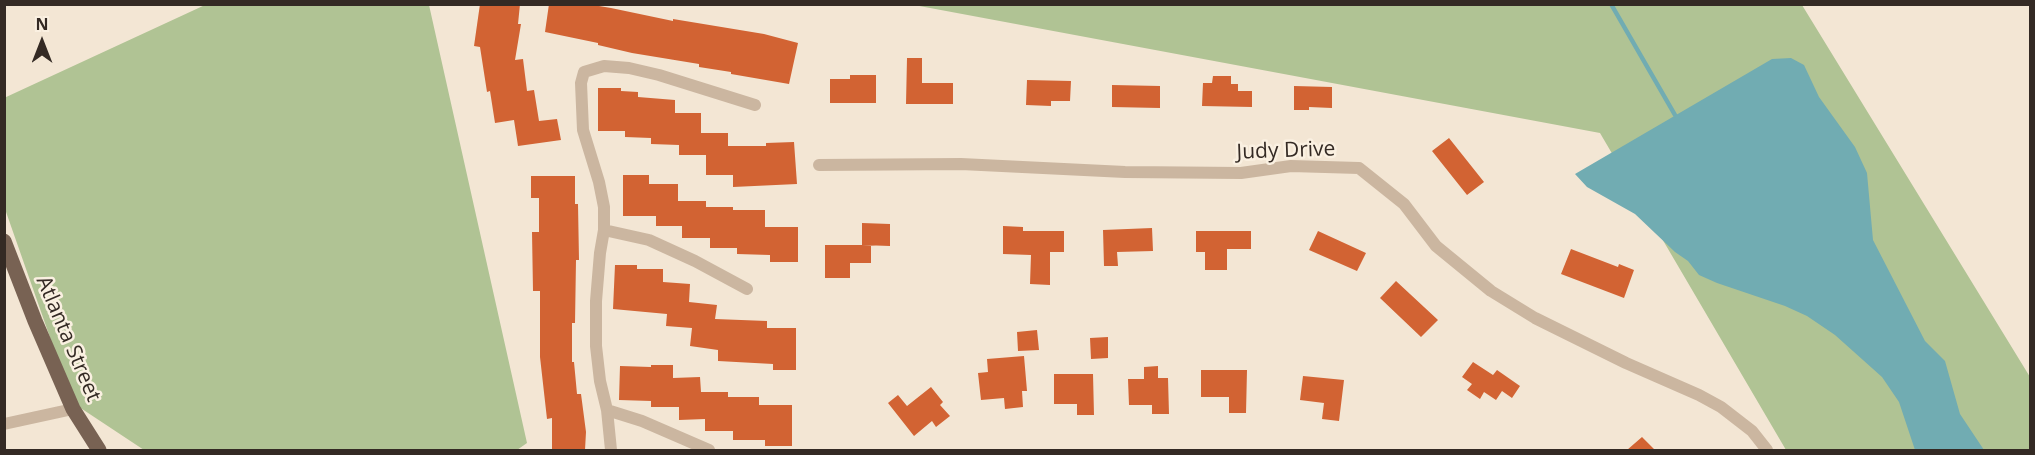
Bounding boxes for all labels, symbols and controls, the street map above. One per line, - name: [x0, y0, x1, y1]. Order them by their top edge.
- north arrow: [12, 12, 72, 72]
- text: N: [35, 13, 49, 35]
- street label: Judy Drive: [1236, 137, 1336, 165]
- street label: Atlanta Street: [30, 272, 106, 406]

